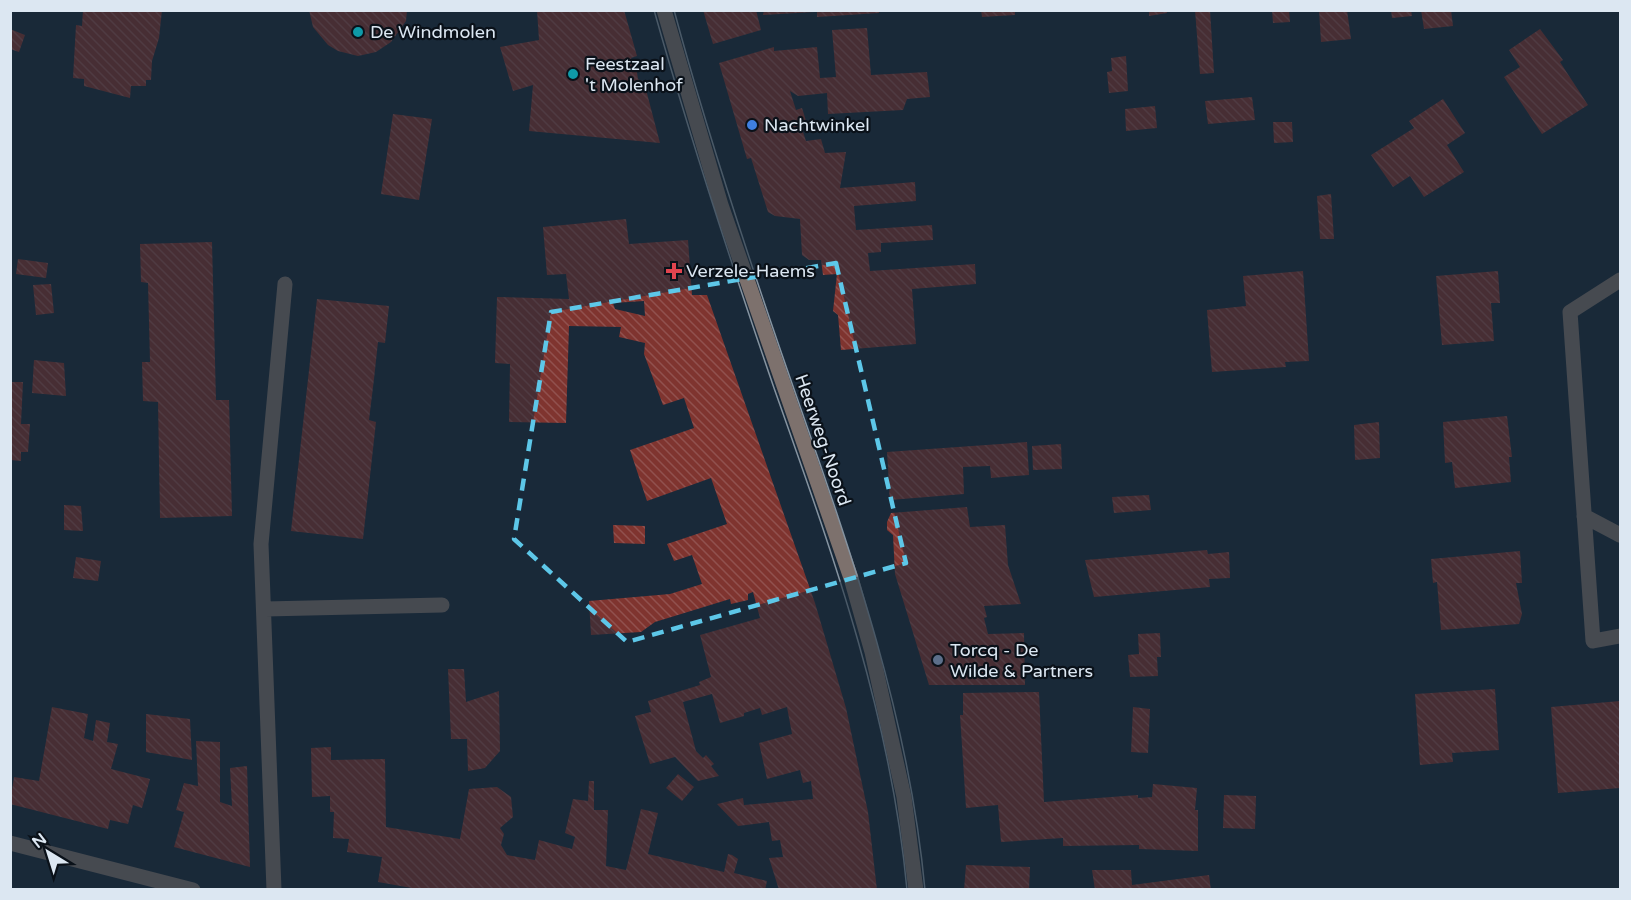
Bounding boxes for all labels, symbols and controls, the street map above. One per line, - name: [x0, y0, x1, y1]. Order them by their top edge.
- place label: De Windmolen: [370, 21, 496, 43]
- marker: De Windmolen: [351, 25, 365, 39]
- place label: Feestzaal 't Molenhof: [585, 53, 683, 96]
- marker: Feestzaal 't Molenhof: [566, 67, 580, 81]
- place label: Nachtwinkel: [764, 114, 870, 136]
- marker: Nachtwinkel: [745, 118, 759, 132]
- place label: Verzele-Haems: [686, 260, 815, 282]
- marker: Verzele-Haems: [667, 264, 681, 278]
- street label: Heerweg-Noord: [790, 371, 856, 509]
- place label: Torcq - De Wilde & Partners: [950, 639, 1093, 682]
- marker: Torcq - De Wilde & Partners: [931, 653, 945, 667]
- north arrow: [18, 822, 78, 882]
- text: N: [28, 829, 51, 853]

